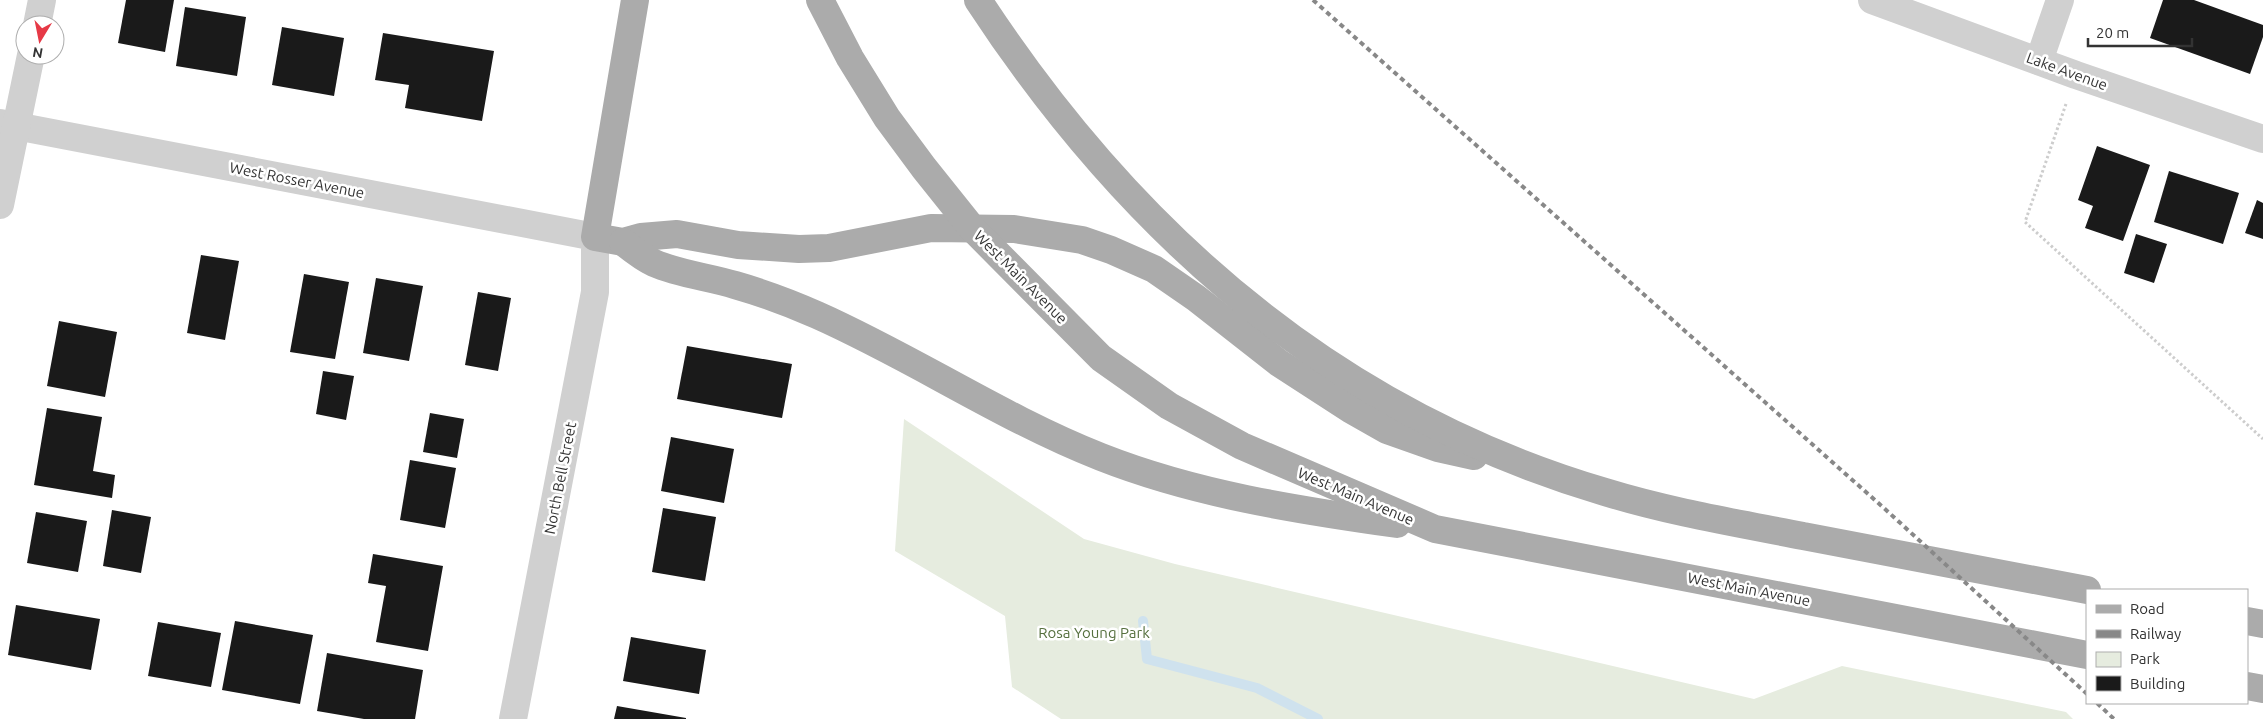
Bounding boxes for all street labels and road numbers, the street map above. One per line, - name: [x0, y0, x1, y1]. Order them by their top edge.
- street label: Lake Avenue: [2024, 48, 2110, 94]
- street label: West Rosser Avenue: [228, 159, 366, 201]
- street label: West Main Avenue: [971, 227, 1071, 327]
- street label: North Bell Street: [541, 420, 579, 536]
- street label: West Main Avenue: [1295, 464, 1417, 528]
- street label: West Main Avenue: [1686, 569, 1812, 609]

